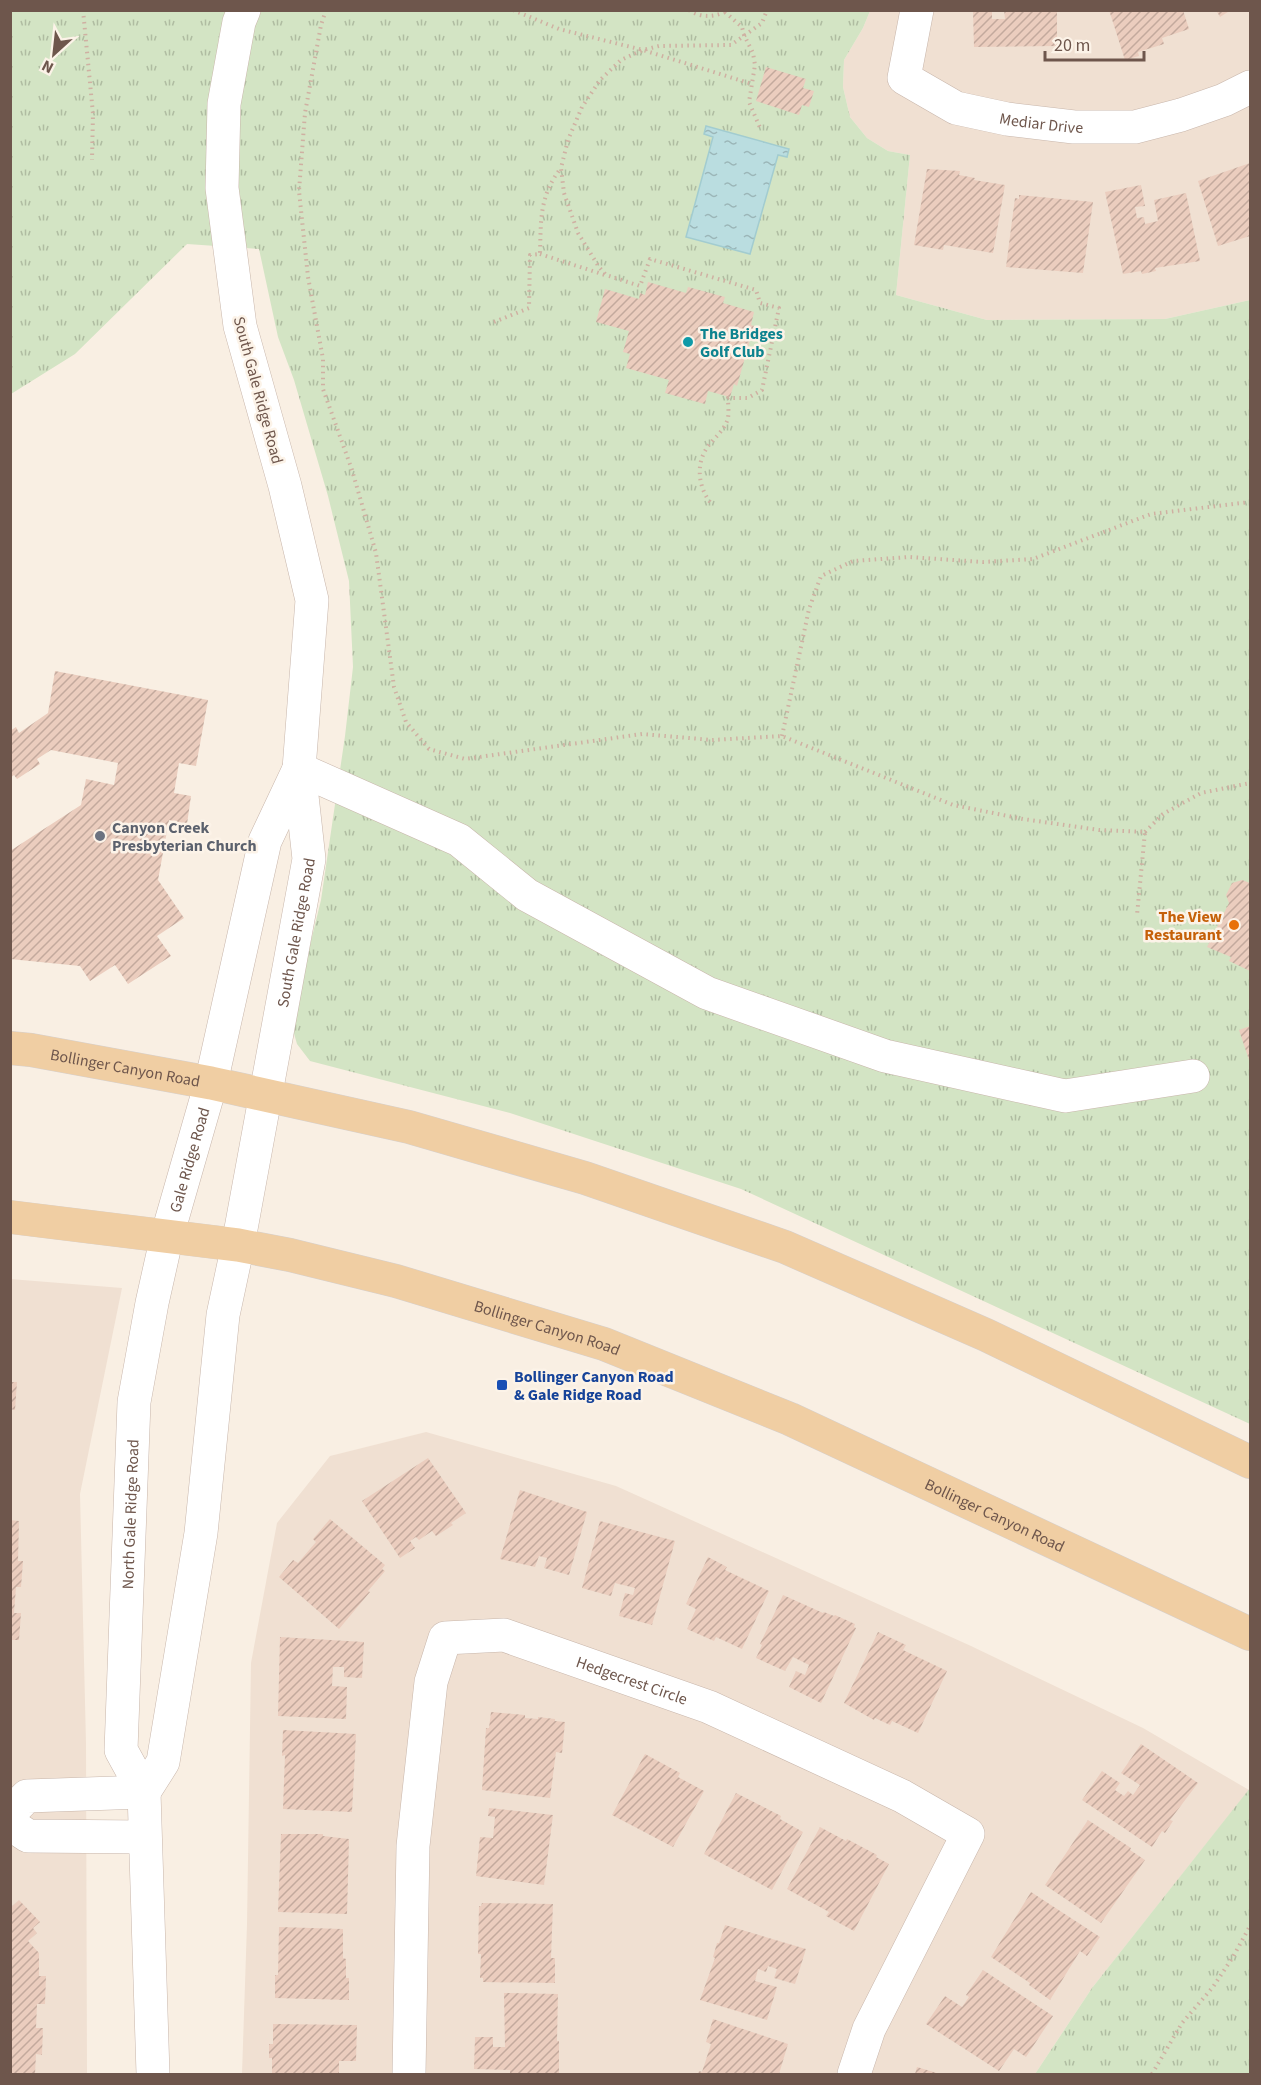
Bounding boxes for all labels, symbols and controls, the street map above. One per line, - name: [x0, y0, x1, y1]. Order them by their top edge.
- north arrow: [24, 24, 84, 84]
- scale bar: [1045, 24, 1144, 62]
- text: 20 m: [1054, 33, 1090, 58]
- text: N: [38, 54, 57, 79]
- street label: Mediar Drive: [997, 108, 1083, 139]
- street label: South Gale Ridge Road: [228, 314, 288, 466]
- place label: The Bridges Golf Club: [700, 323, 783, 363]
- marker: The Bridges Golf Club: [681, 335, 695, 349]
- place label: Canyon Creek Presbyterian Church: [112, 817, 257, 857]
- marker: Canyon Creek Presbyterian Church: [93, 829, 107, 843]
- street label: South Gale Ridge Road: [272, 856, 321, 1009]
- place label: The View Restaurant: [1144, 906, 1223, 946]
- marker: The View Restaurant: [1227, 918, 1241, 932]
- street label: Bollinger Canyon Road: [48, 1044, 202, 1093]
- street label: Gale Ridge Road: [164, 1105, 215, 1215]
- street label: Bollinger Canyon Road: [471, 1295, 623, 1361]
- place label: Bollinger Canyon Road & Gale Ridge Road: [514, 1366, 674, 1406]
- marker: Bollinger Canyon Road & Gale Ridge Road: [495, 1378, 509, 1392]
- street label: North Gale Ridge Road: [117, 1439, 145, 1590]
- street label: Bollinger Canyon Road: [921, 1474, 1068, 1558]
- street label: Hedgecrest Circle: [573, 1651, 690, 1711]

